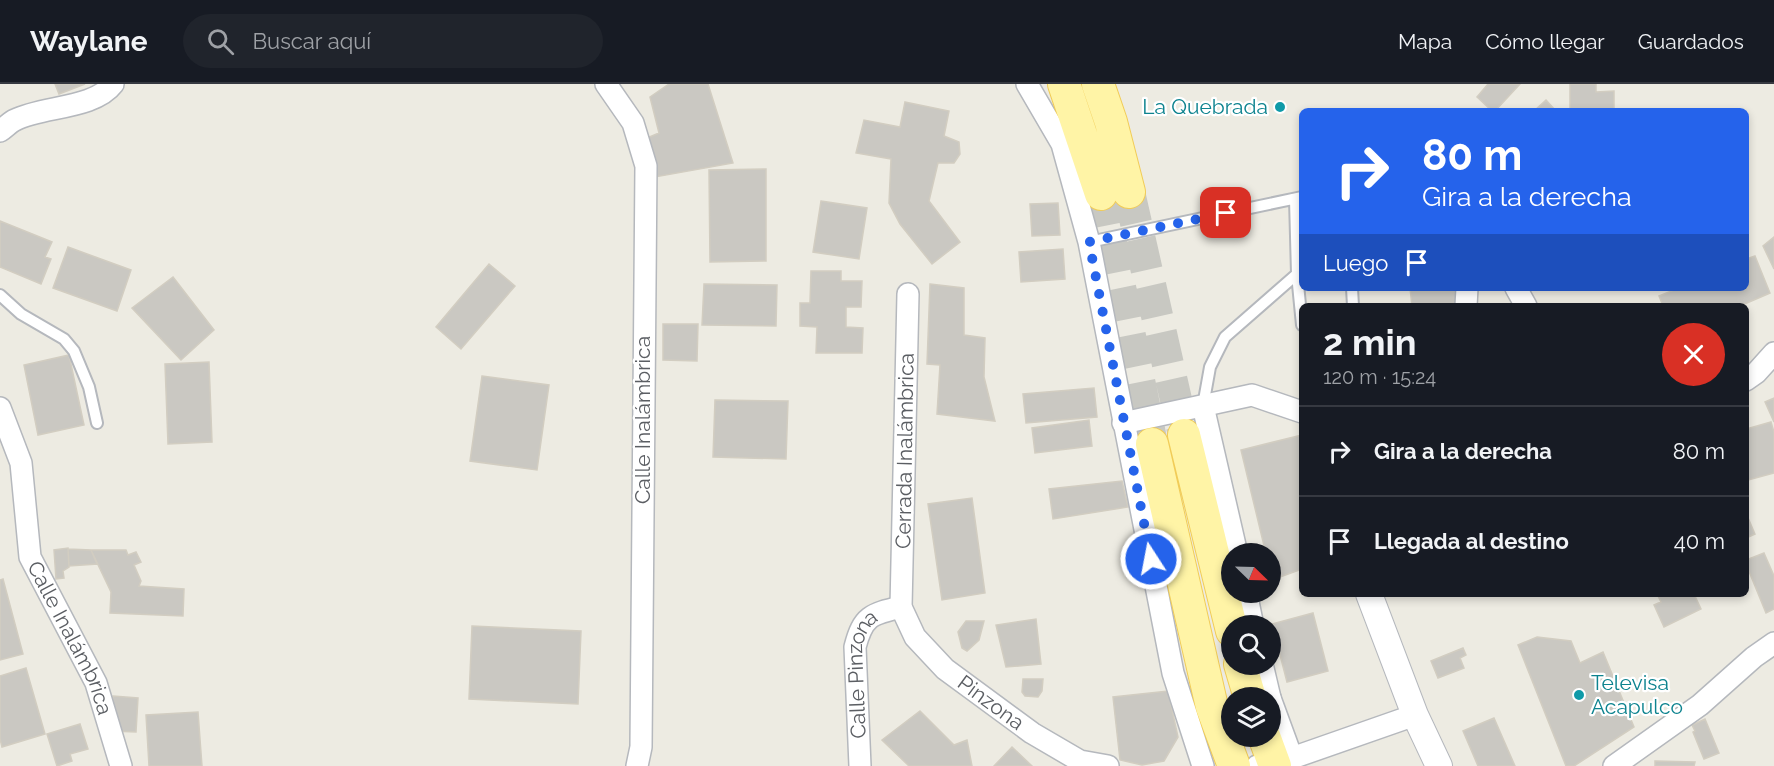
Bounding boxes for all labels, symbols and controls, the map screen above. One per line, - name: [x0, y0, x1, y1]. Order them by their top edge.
- search box: [183, 14, 603, 68]
- text: Waylane: [30, 25, 147, 58]
- icon: search: [204, 25, 237, 58]
- text: Buscar aquí: [252, 28, 371, 54]
- text: Mapa: [1398, 29, 1452, 54]
- text: Cómo llegar: [1485, 29, 1605, 54]
- text: Guardados: [1638, 29, 1744, 54]
- place label: La Quebrada: [1142, 94, 1268, 119]
- marker: La Quebrada: [1273, 100, 1287, 114]
- text: 80 m: [1422, 131, 1522, 180]
- icon: right: [1323, 132, 1401, 210]
- text: Gira a la derecha: [1422, 181, 1632, 212]
- pin: [1200, 187, 1251, 238]
- icon: arrive: [1209, 196, 1242, 229]
- icon: arrive: [1400, 246, 1433, 279]
- text: Luego: [1323, 250, 1388, 276]
- text: 2 min: [1323, 321, 1416, 363]
- button: close: [1662, 323, 1725, 386]
- street label: Calle Inalámbrica: [630, 336, 655, 504]
- street label: Cerrada Inalámbrica: [890, 353, 919, 549]
- text: 120 m · 15:24: [1323, 365, 1436, 389]
- icon: right: [1323, 435, 1356, 468]
- text: Gira a la derecha: [1374, 438, 1552, 464]
- text: 80 m: [1673, 438, 1725, 464]
- icon: arrive: [1323, 525, 1356, 558]
- position arrow: [1119, 527, 1183, 591]
- text: Llegada al destino: [1374, 528, 1569, 554]
- text: 40 m: [1674, 528, 1725, 554]
- north arrow: [1221, 543, 1281, 603]
- map controls: [1221, 543, 1281, 747]
- street label: Calle Inalámbrica: [22, 557, 118, 718]
- street label: Calle Pinzona: [842, 604, 882, 739]
- button: search: [1221, 615, 1281, 675]
- street label: Pinzona: [953, 670, 1029, 735]
- place label: Televisa Acapulco: [1591, 670, 1683, 719]
- button: layers: [1221, 687, 1281, 747]
- marker: Televisa Acapulco: [1572, 688, 1586, 702]

